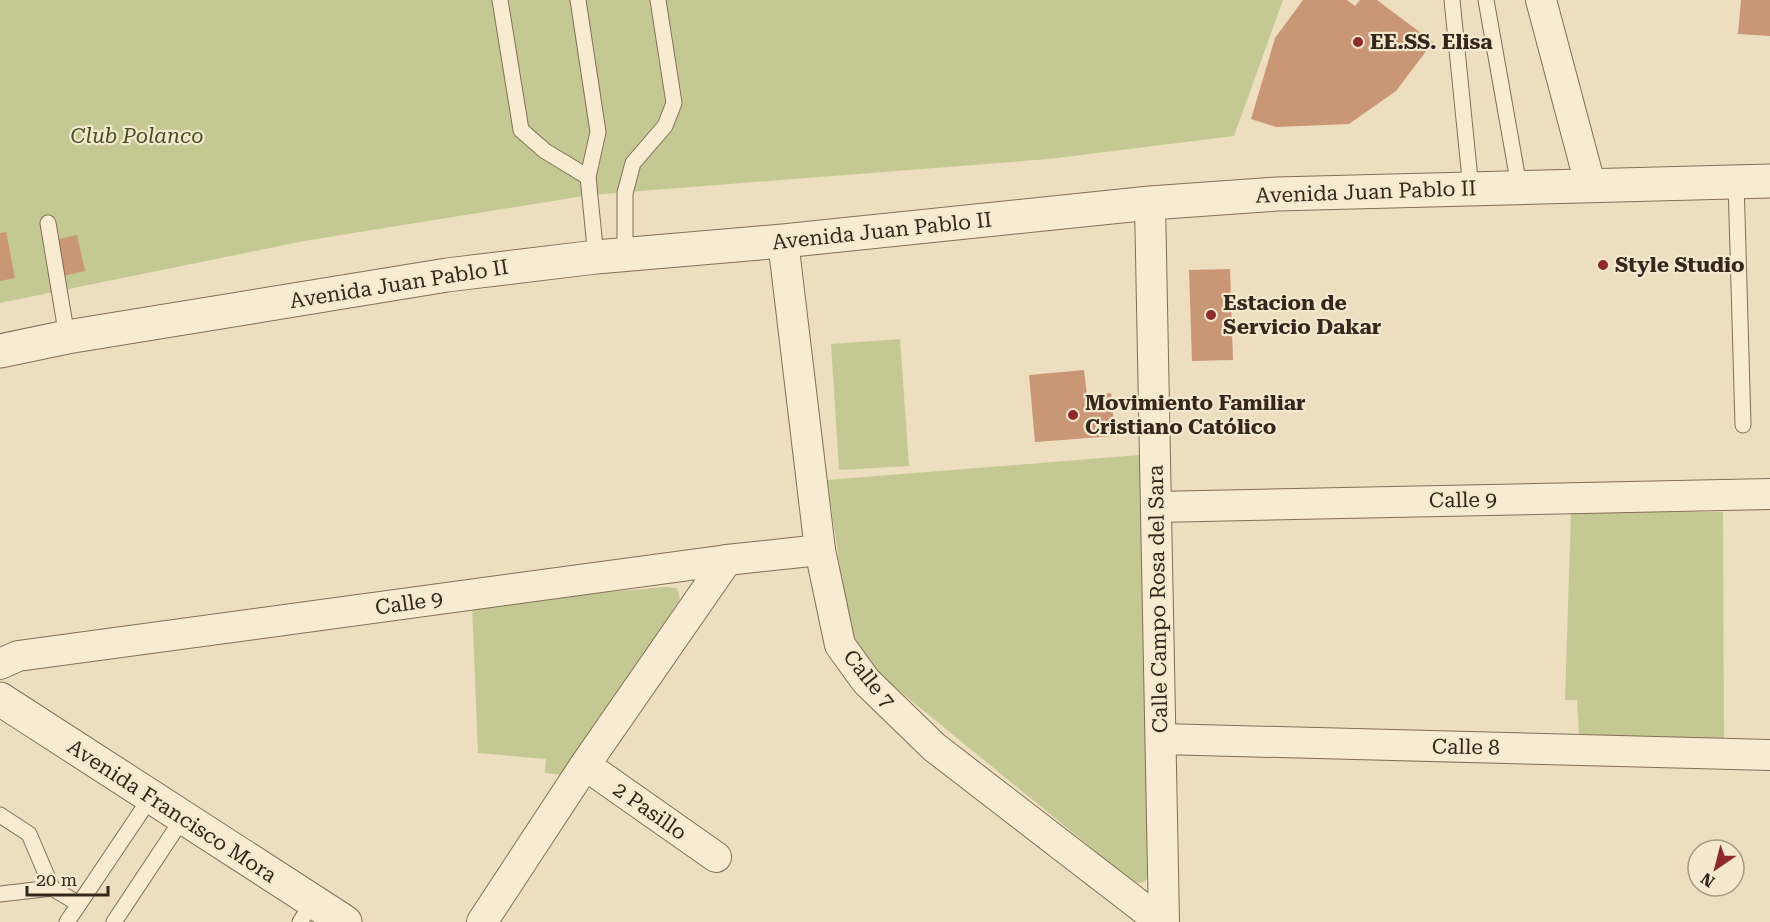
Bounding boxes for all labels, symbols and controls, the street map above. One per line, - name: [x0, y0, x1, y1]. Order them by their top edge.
- place label: EE.SS. Elisa: [1370, 30, 1493, 54]
- marker: EE.SS. Elisa: [1351, 35, 1365, 49]
- park label: Club Polanco: [71, 124, 203, 148]
- street label: Avenida Juan Pablo II: [1255, 176, 1477, 208]
- street label: Avenida Juan Pablo II: [771, 208, 993, 254]
- place label: Style Studio: [1615, 253, 1745, 277]
- street label: Avenida Juan Pablo II: [288, 255, 510, 313]
- marker: Style Studio: [1596, 258, 1610, 272]
- place label: Estacion de Servicio Dakar: [1223, 291, 1382, 339]
- marker: Estacion de Servicio Dakar: [1204, 308, 1218, 322]
- place label: Movimiento Familiar Cristiano Católico: [1085, 391, 1306, 439]
- marker: Movimiento Familiar Cristiano Católico: [1066, 408, 1080, 422]
- street label: Calle Campo Rosa del Sara: [1144, 464, 1172, 733]
- street label: Calle 9: [1429, 487, 1497, 513]
- street label: Calle 9: [374, 586, 444, 620]
- street label: Calle 7: [838, 645, 900, 713]
- street label: Avenida Francisco Mora: [63, 734, 281, 888]
- street label: Calle 8: [1432, 734, 1500, 760]
- street label: 2 Pasillo: [609, 777, 691, 845]
- north arrow: [1686, 838, 1746, 898]
- scale bar: [27, 859, 108, 897]
- text: 20 m: [36, 869, 77, 890]
- text: N: [1697, 869, 1718, 891]

